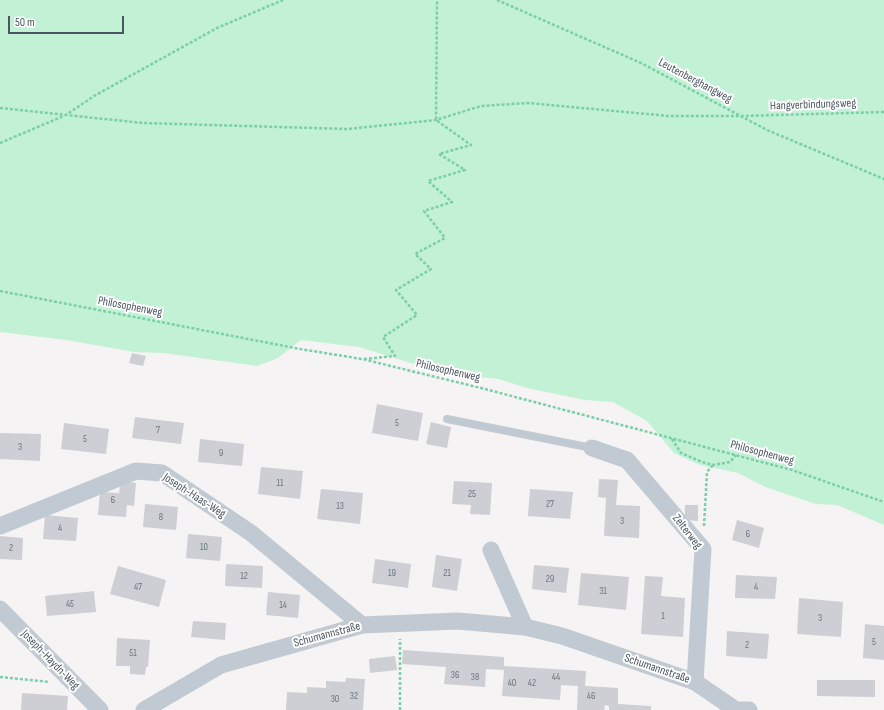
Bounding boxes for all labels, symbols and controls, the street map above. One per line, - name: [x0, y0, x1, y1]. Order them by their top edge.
- scale bar: [10, 8, 126, 34]
- text: 50 m: [15, 15, 35, 30]
- street label: Leutenberghangweg: [656, 56, 734, 106]
- street label: Hangverbindungsweg: [770, 96, 856, 114]
- street label: Philosophenweg: [97, 294, 163, 320]
- street label: Philosophenweg: [415, 357, 481, 385]
- house number: 5: [395, 417, 399, 429]
- house number: 7: [156, 424, 160, 436]
- house number: 5: [83, 433, 87, 445]
- street label: Philosophenweg: [729, 438, 795, 468]
- house number: 3: [18, 441, 22, 453]
- house number: 9: [219, 447, 223, 459]
- street label: Joseph-Haas-Weg: [160, 470, 228, 522]
- house number: 11: [277, 477, 283, 489]
- house number: 25: [468, 488, 476, 500]
- house number: 6: [111, 494, 115, 506]
- house number: 27: [546, 498, 554, 510]
- house number: 13: [336, 500, 344, 512]
- house number: 8: [159, 511, 163, 523]
- street label: Zelterweg: [669, 512, 705, 552]
- house number: 3: [620, 515, 624, 527]
- house number: 4: [58, 522, 62, 534]
- house number: 6: [746, 528, 750, 540]
- house number: 10: [200, 541, 208, 553]
- house number: 2: [9, 542, 13, 554]
- house number: 19: [388, 567, 396, 579]
- house number: 21: [443, 567, 451, 579]
- house number: 12: [240, 570, 248, 582]
- house number: 29: [546, 573, 554, 585]
- house number: 47: [134, 581, 142, 593]
- house number: 4: [754, 581, 758, 593]
- house number: 31: [599, 585, 607, 597]
- house number: 45: [66, 598, 74, 610]
- house number: 14: [279, 599, 287, 611]
- house number: 1: [661, 610, 665, 622]
- house number: 3: [818, 612, 822, 624]
- street label: Schumannstraße: [292, 619, 362, 651]
- street label: Joseph-Haydn-Weg: [18, 627, 82, 693]
- house number: 5: [872, 636, 876, 648]
- house number: 2: [745, 639, 749, 651]
- house number: 51: [129, 647, 137, 659]
- street label: Schumannstraße: [622, 651, 692, 687]
- house number: 36: [451, 669, 459, 681]
- house number: 38: [471, 671, 479, 683]
- house number: 44: [552, 671, 560, 683]
- house number: 40: [508, 677, 516, 689]
- house number: 42: [528, 677, 536, 689]
- house number: 32: [350, 690, 358, 702]
- house number: 46: [587, 690, 595, 702]
- house number: 30: [331, 693, 339, 705]

